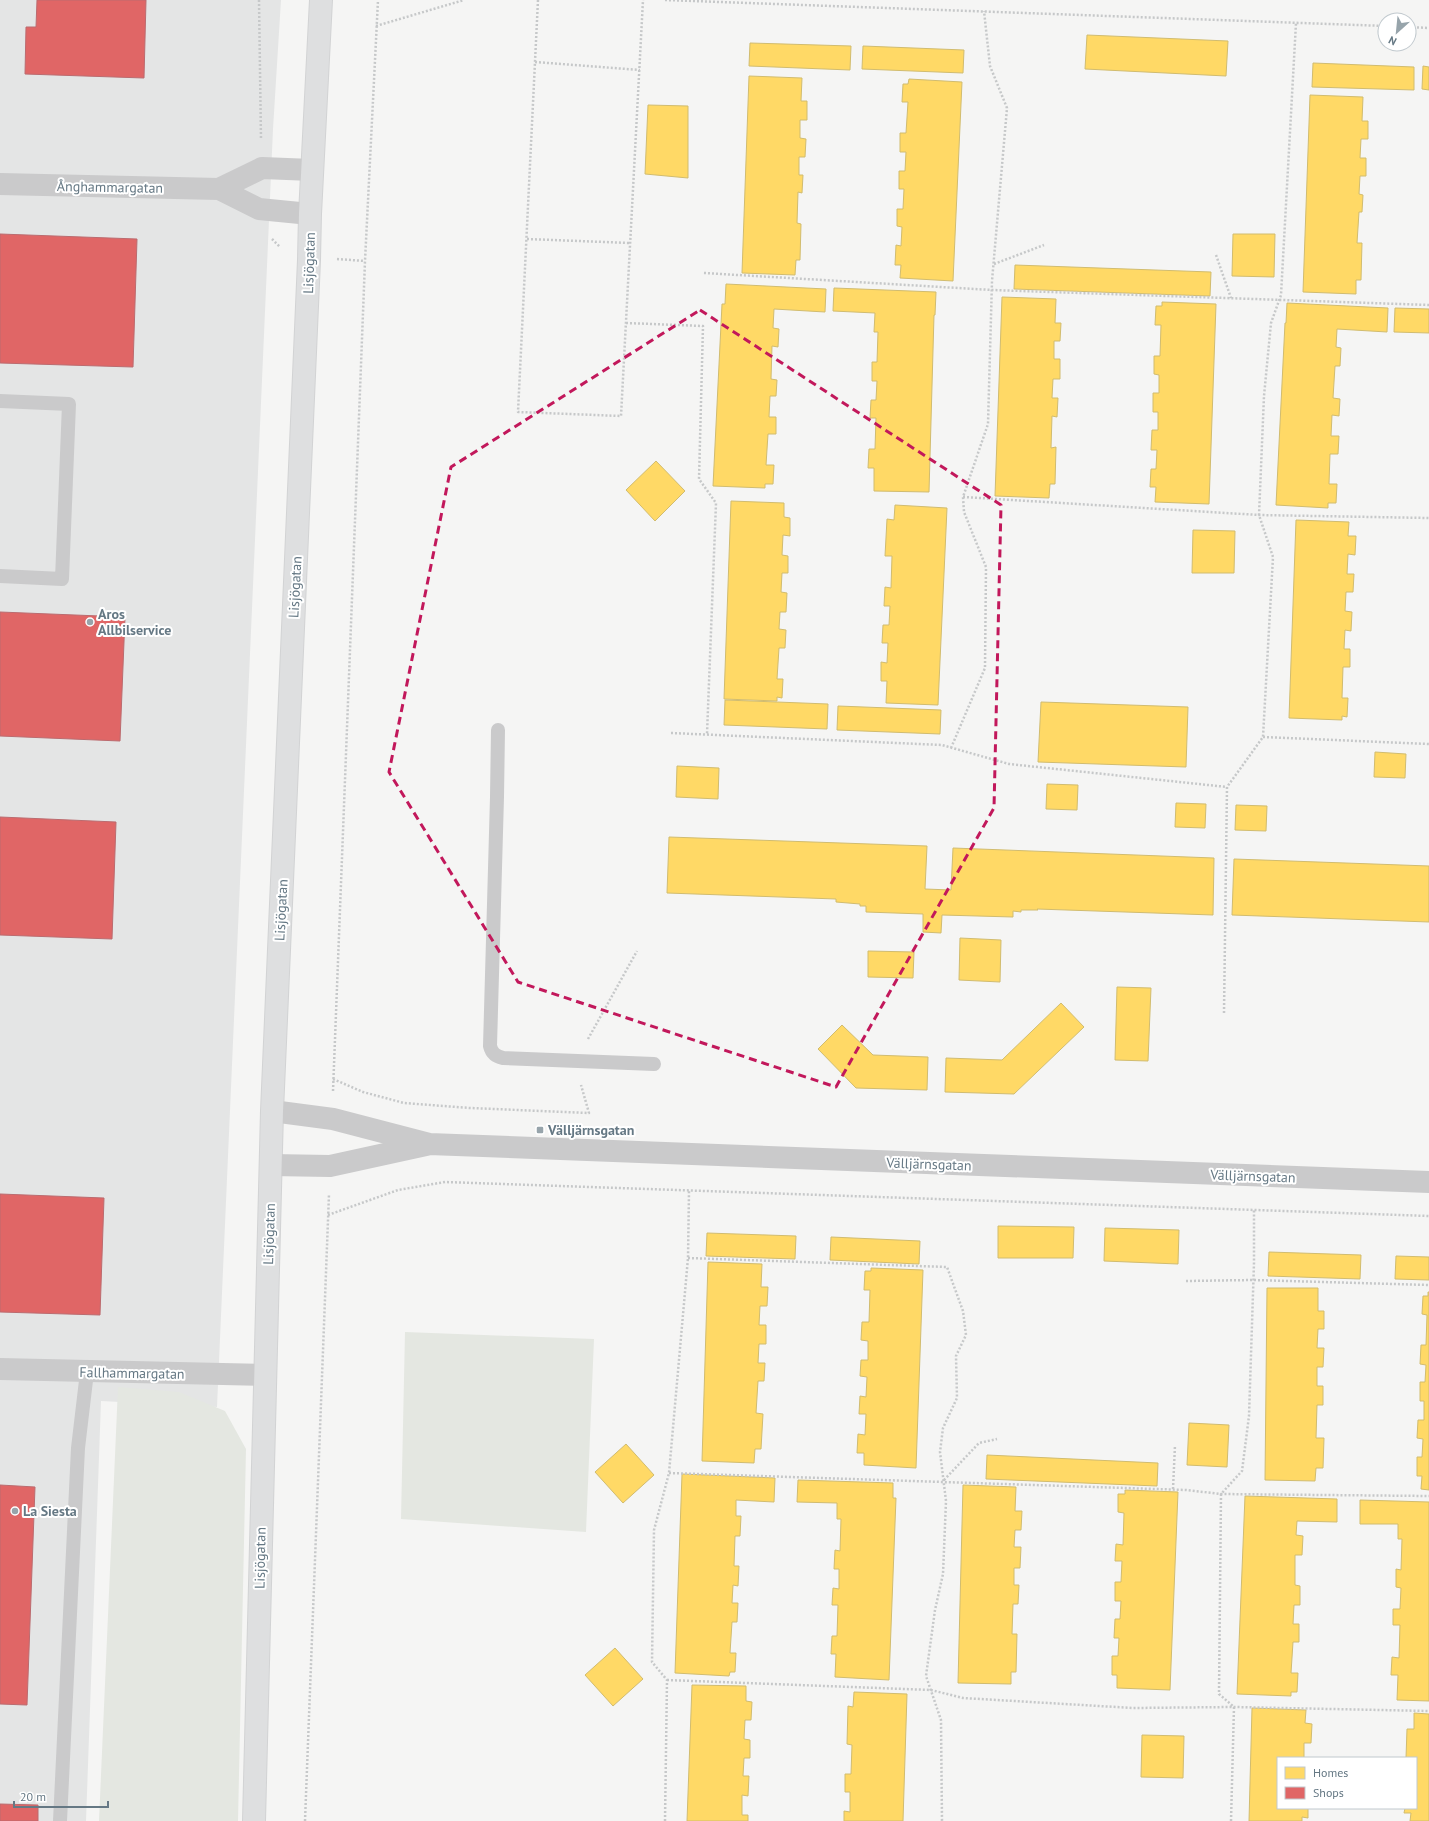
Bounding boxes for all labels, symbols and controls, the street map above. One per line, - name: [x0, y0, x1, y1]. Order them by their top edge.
- north arrow: [1377, 12, 1417, 52]
- text: N: [1386, 33, 1399, 49]
- street label: Ånghammargatan: [57, 177, 163, 197]
- street label: Lisjögatan: [299, 232, 319, 294]
- street label: Lisjögatan: [284, 556, 306, 618]
- place label: Aros Allbilservice: [98, 605, 171, 639]
- marker: Aros Allbilservice: [85, 617, 95, 627]
- street label: Lisjögatan: [270, 879, 292, 941]
- place label: Välljärnsgatan: [547, 1121, 634, 1139]
- marker: Välljärnsgatan: [535, 1125, 545, 1135]
- street label: Välljärnsgatan: [885, 1153, 972, 1174]
- street label: Välljärnsgatan: [1209, 1165, 1296, 1186]
- street label: Lisjögatan: [259, 1203, 279, 1265]
- street label: Fallhammargatan: [79, 1363, 185, 1383]
- place label: La Siesta: [23, 1502, 77, 1520]
- marker: La Siesta: [10, 1506, 20, 1516]
- street label: Lisjögatan: [250, 1527, 270, 1589]
- legend: [1277, 1757, 1417, 1809]
- text: Homes: [1313, 1765, 1348, 1780]
- scale bar: [14, 1783, 108, 1809]
- text: Shops: [1313, 1785, 1344, 1800]
- text: 20 m: [20, 1789, 46, 1804]

